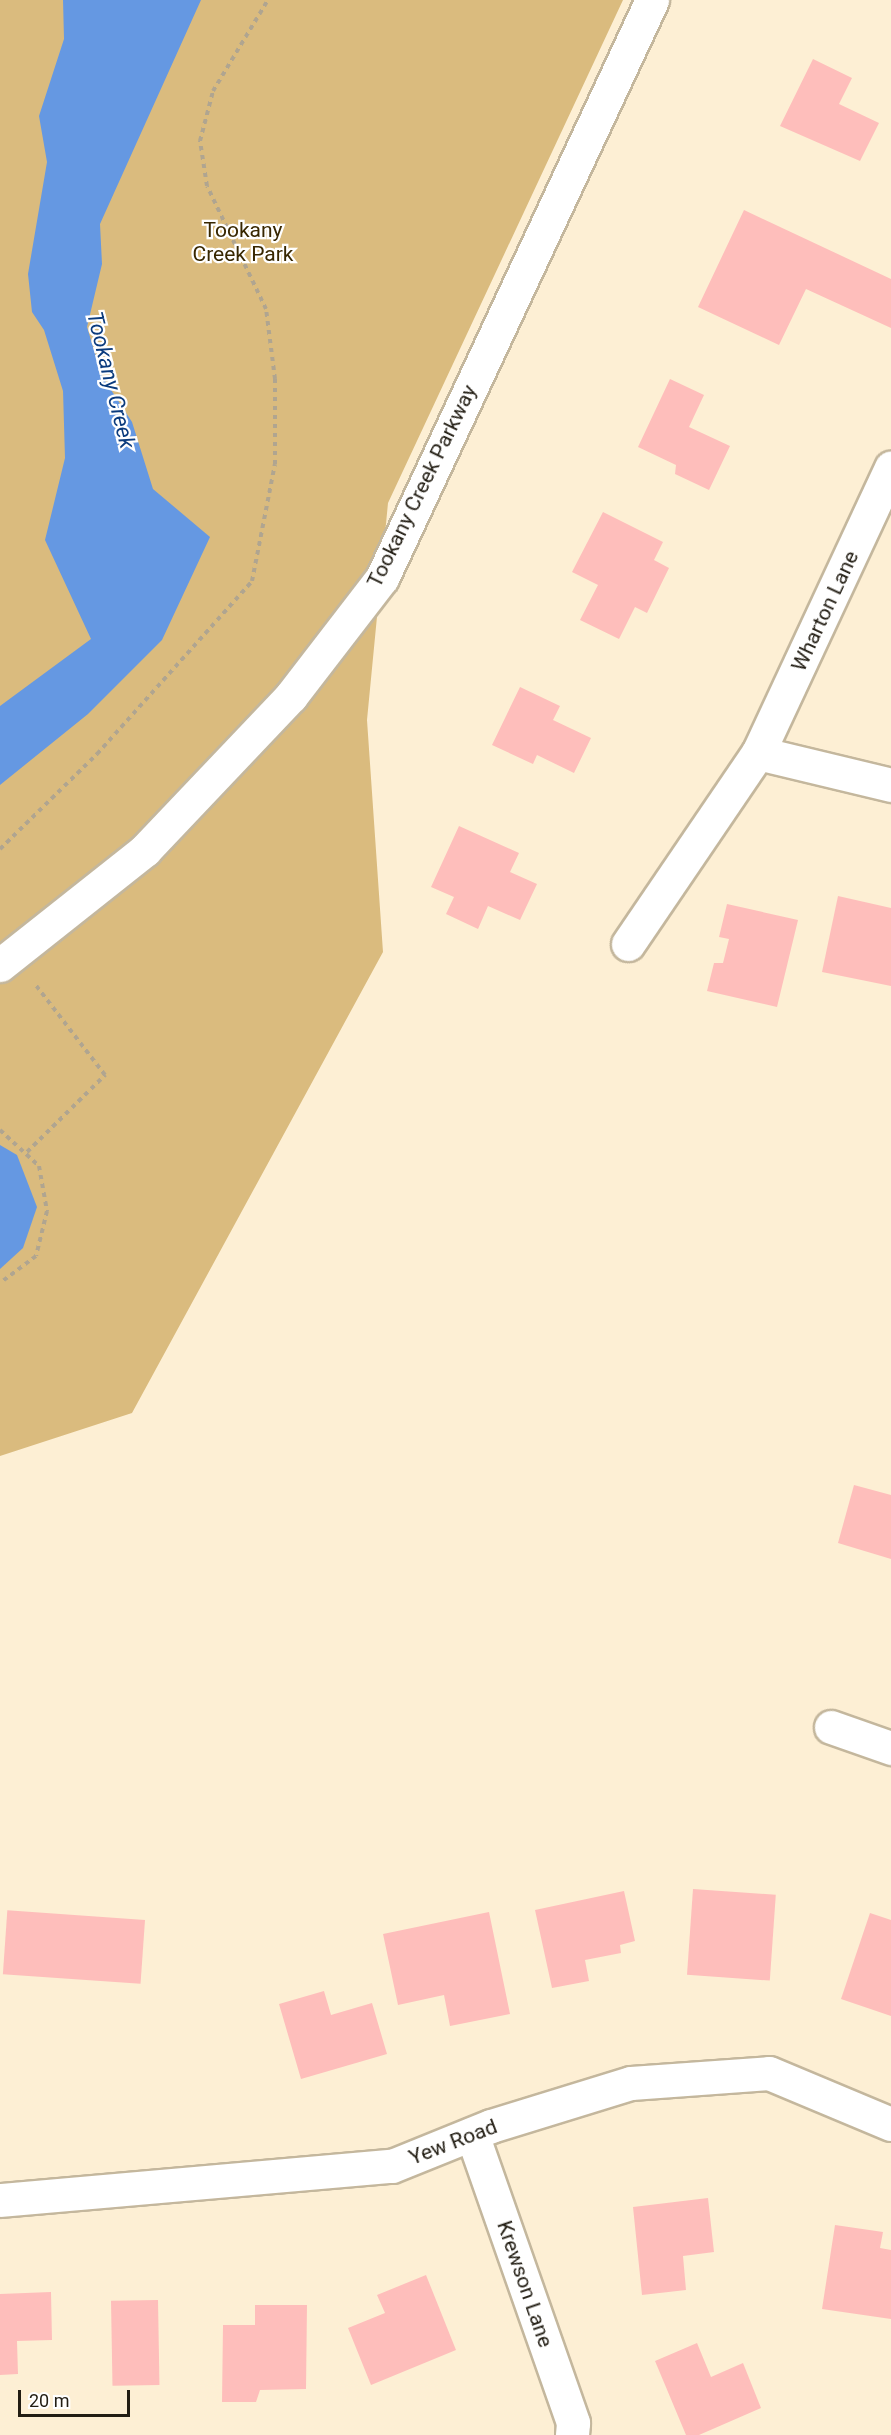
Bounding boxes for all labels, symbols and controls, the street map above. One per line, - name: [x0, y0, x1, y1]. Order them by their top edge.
- park label: Tookany Creek Park: [192, 217, 294, 267]
- water label: Tookany Creek: [81, 309, 141, 451]
- street label: Tookany Creek Parkway: [362, 381, 482, 591]
- street label: Wharton Lane: [786, 547, 864, 675]
- street label: Yew Road: [405, 2114, 501, 2170]
- street label: Krewson Lane: [492, 2217, 558, 2351]
- scale bar: [21, 2378, 134, 2416]
- text: 20 m: [29, 2390, 69, 2411]

